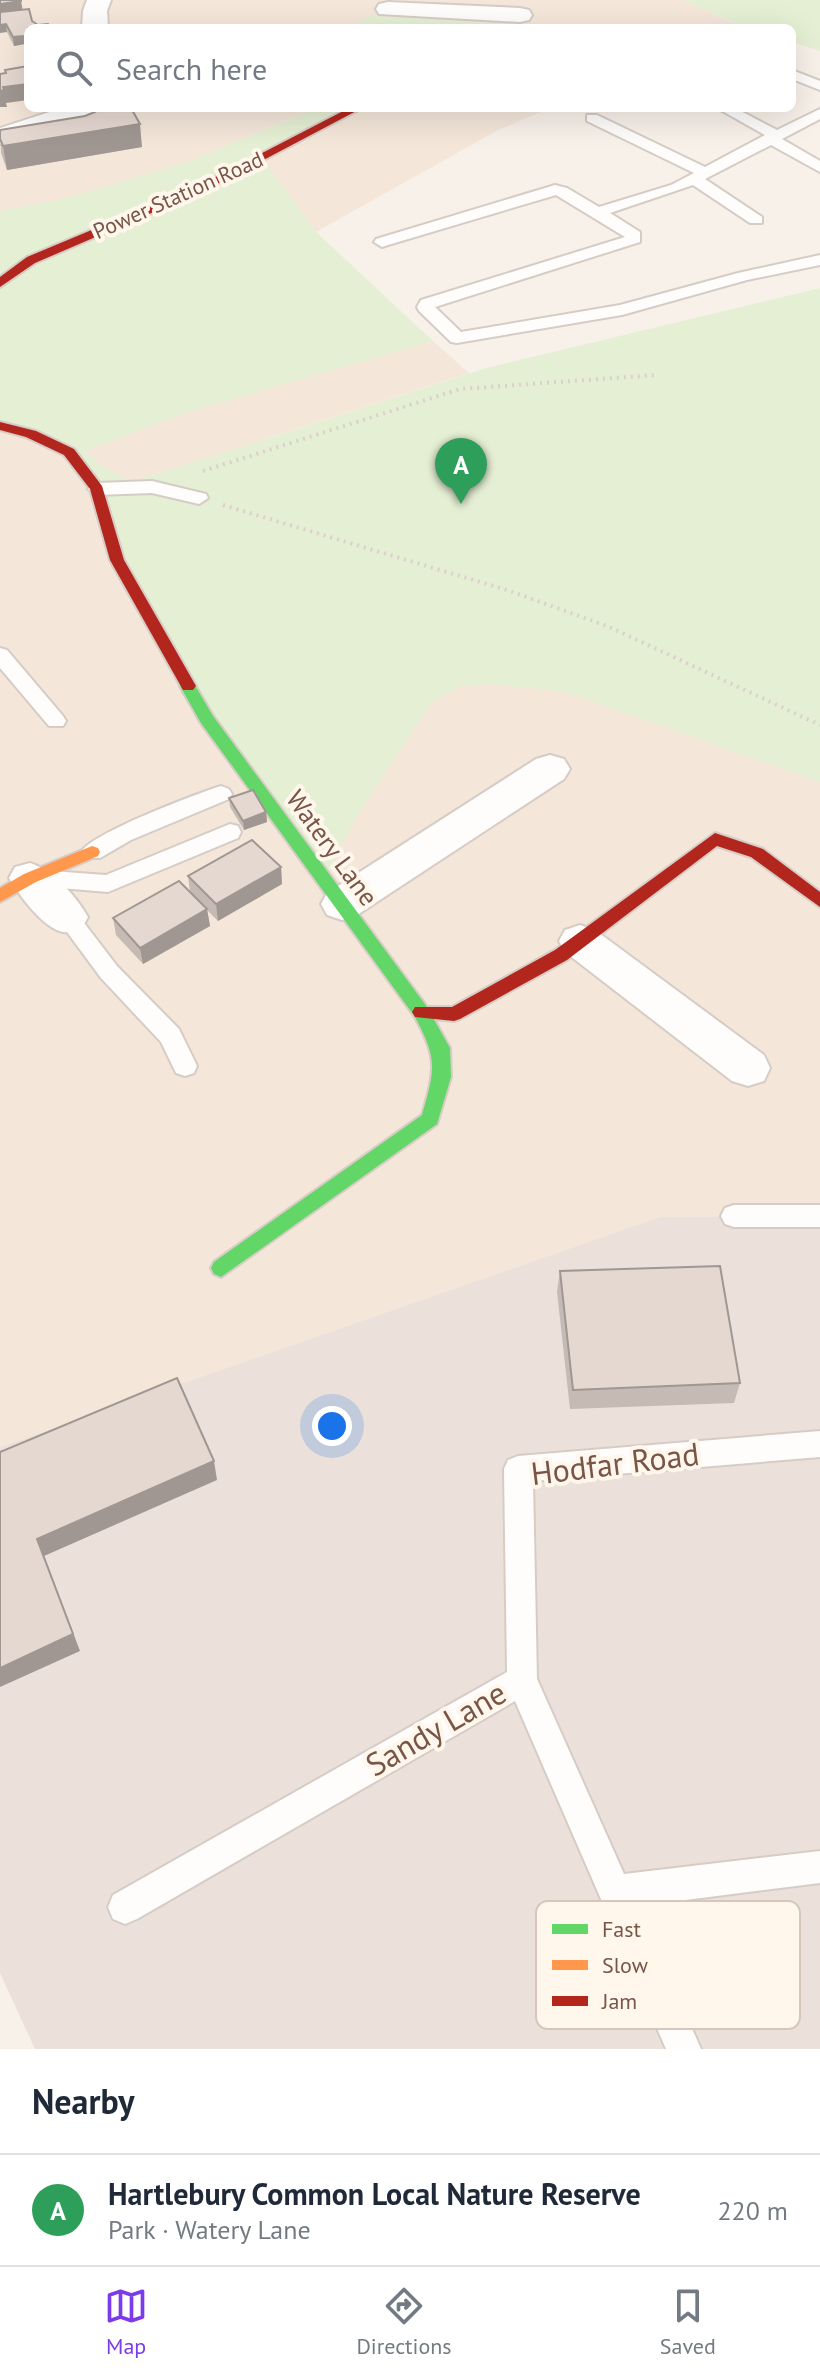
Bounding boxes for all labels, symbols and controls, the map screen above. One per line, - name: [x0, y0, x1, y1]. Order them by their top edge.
- search box: [24, 24, 796, 112]
- icon: search: [52, 46, 96, 90]
- text: Search here: [116, 49, 267, 88]
- street label: Power Station Road: [89, 145, 267, 245]
- pin: A: [435, 438, 487, 504]
- street label: Watery Lane: [279, 783, 386, 912]
- your location: [312, 1406, 352, 1446]
- street label: Hodfar Road: [528, 1432, 701, 1494]
- street label: Sandy Lane: [358, 1671, 513, 1785]
- legend: [536, 1901, 800, 2029]
- text: Fast: [602, 1915, 642, 1943]
- text: Slow: [602, 1951, 648, 1979]
- text: Jam: [601, 1987, 637, 2015]
- text: Nearby: [32, 2079, 134, 2123]
- text: Hartlebury Common Local Nature Reserve: [108, 2174, 641, 2213]
- text: A: [50, 2194, 66, 2227]
- text: 220 m: [717, 2194, 788, 2227]
- text: Park · Watery Lane: [108, 2213, 311, 2246]
- tab: Map: [104, 2284, 148, 2360]
- tab: Directions: [356, 2284, 452, 2360]
- tab: Saved: [660, 2284, 716, 2360]

